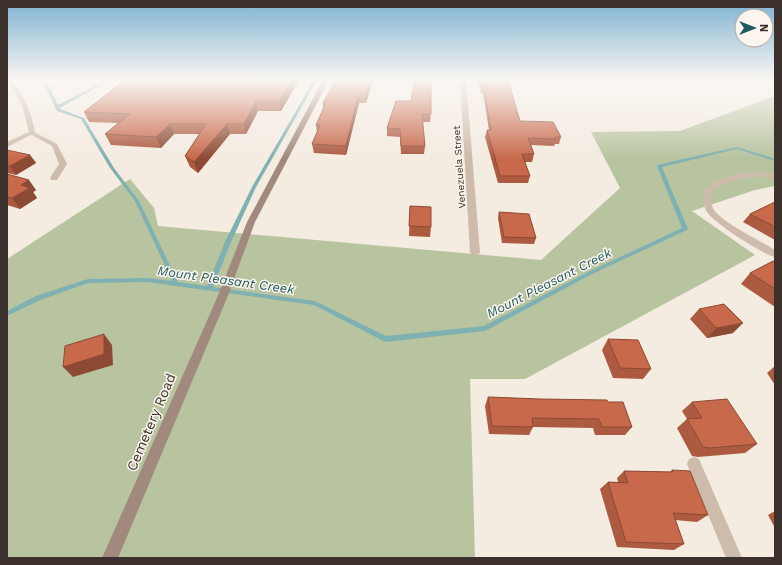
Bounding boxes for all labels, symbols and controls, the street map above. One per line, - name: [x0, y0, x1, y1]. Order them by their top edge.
- north arrow: [734, 8, 774, 48]
- text: N: [757, 24, 770, 32]
- street label: Venezuela Street: [451, 124, 467, 209]
- water label: Mount Pleasant Creek: [484, 245, 615, 321]
- water label: Mount Pleasant Creek: [157, 263, 296, 297]
- street label: Cemetery Road: [123, 371, 179, 473]

